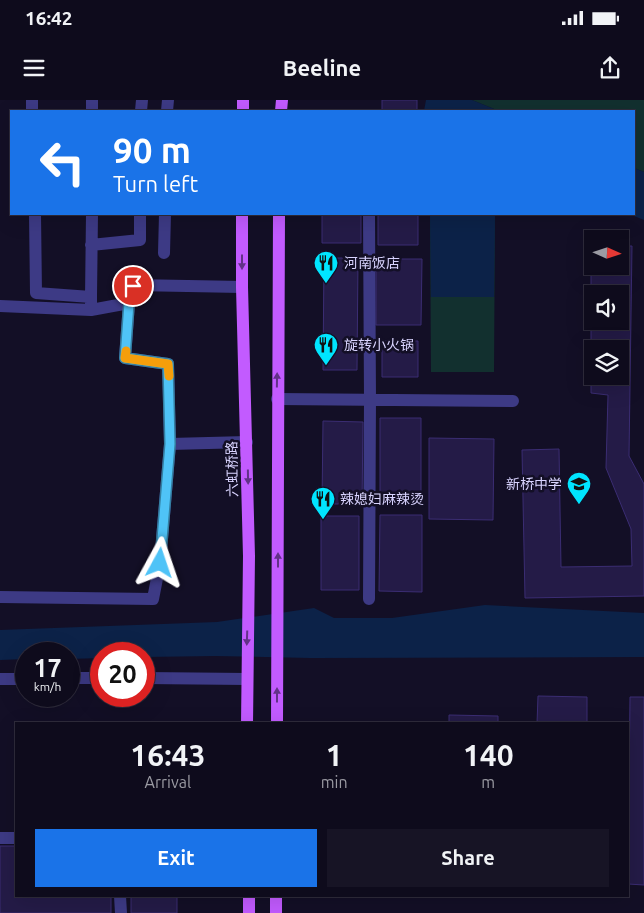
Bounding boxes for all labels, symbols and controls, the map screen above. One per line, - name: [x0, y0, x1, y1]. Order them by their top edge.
- text: 16:42: [25, 7, 73, 29]
- icon: menu: [20, 54, 48, 82]
- icon: share: [596, 54, 624, 82]
- text: Beeline: [283, 55, 361, 80]
- icon: left: [30, 130, 95, 195]
- text: 90 m: [113, 130, 191, 170]
- text: Turn left: [113, 171, 198, 196]
- north arrow: [584, 230, 629, 275]
- map controls: [584, 230, 629, 385]
- restaurant icon: 河南饭店: [313, 250, 339, 284]
- one-way arrow: [238, 255, 246, 271]
- place label: 河南饭店: [344, 255, 400, 271]
- pin: [112, 265, 154, 307]
- icon: arrive: [119, 272, 147, 300]
- button: sound: [584, 285, 629, 330]
- restaurant icon: 旋转小火锅: [313, 332, 339, 366]
- place label: 旋转小火锅: [344, 337, 414, 353]
- button: layers: [584, 340, 629, 385]
- one-way arrow: [273, 372, 281, 388]
- street label: 六虹桥路: [224, 441, 240, 497]
- one-way arrow: [244, 470, 252, 486]
- school or university icon: 新桥中学: [566, 471, 592, 505]
- place label: 新桥中学: [506, 476, 562, 492]
- restaurant icon: 辣媳妇麻辣烫: [310, 486, 336, 520]
- place label: 辣媳妇麻辣烫: [340, 491, 424, 507]
- position arrow: [133, 536, 185, 588]
- one-way arrow: [274, 552, 282, 568]
- one-way arrow: [243, 630, 251, 646]
- speed limit sign: 20: [90, 642, 155, 707]
- text: 17: [33, 654, 62, 682]
- text: km/h: [34, 680, 61, 693]
- one-way arrow: [273, 686, 281, 702]
- text: 16:43: [130, 738, 205, 772]
- text: 1: [326, 738, 343, 772]
- text: 140: [463, 738, 514, 772]
- text: Arrival: [145, 773, 191, 791]
- text: min: [321, 773, 348, 791]
- text: m: [481, 773, 495, 791]
- button: Exit: [35, 829, 317, 887]
- button: Share: [327, 829, 609, 887]

